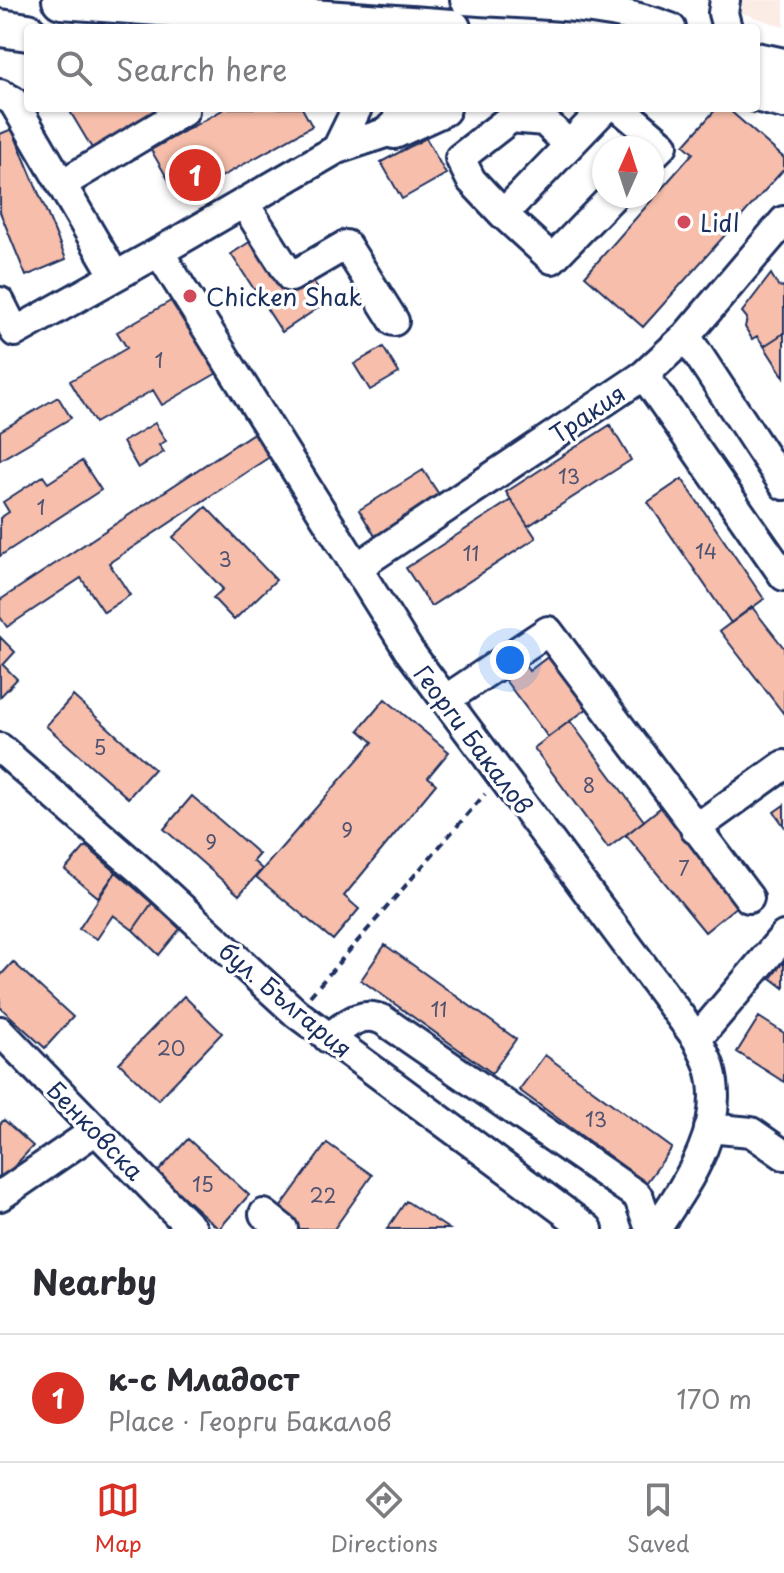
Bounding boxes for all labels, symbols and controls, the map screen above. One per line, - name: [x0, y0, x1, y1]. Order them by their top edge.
- search box: [24, 24, 760, 112]
- icon: search: [52, 46, 96, 90]
- text: Search here: [116, 46, 288, 91]
- north arrow: [592, 136, 664, 208]
- pin: 1: [169, 145, 221, 205]
- place label: Lidl: [700, 204, 740, 240]
- marker: Lidl: [675, 213, 693, 231]
- place label: Chicken Shak: [206, 278, 363, 314]
- marker: Chicken Shak: [181, 287, 199, 305]
- house number: 1: [155, 345, 163, 375]
- street label: Тракия: [542, 375, 632, 451]
- house number: 13: [558, 461, 580, 491]
- house number: 1: [37, 492, 45, 522]
- house number: 14: [695, 536, 717, 566]
- house number: 11: [463, 538, 479, 568]
- house number: 3: [218, 544, 232, 574]
- your location: [490, 640, 530, 680]
- street label: Георги Бакалов: [406, 657, 542, 821]
- house number: 5: [94, 732, 106, 762]
- house number: 8: [583, 770, 595, 800]
- house number: 9: [341, 815, 353, 845]
- house number: 9: [205, 827, 217, 857]
- house number: 7: [678, 853, 690, 883]
- street label: бул. България: [212, 932, 360, 1066]
- house number: 11: [431, 994, 447, 1024]
- house number: 20: [157, 1033, 185, 1063]
- street label: Бенковска: [39, 1072, 153, 1188]
- house number: 13: [585, 1104, 607, 1134]
- house number: 15: [192, 1169, 214, 1199]
- house number: 22: [310, 1180, 336, 1210]
- text: Nearby: [32, 1255, 157, 1307]
- text: к-с Младост: [108, 1356, 299, 1401]
- text: 1: [52, 1379, 64, 1418]
- text: 170 m: [677, 1379, 752, 1418]
- text: Place · Георги Бакалов: [108, 1401, 392, 1440]
- tab: Map: [95, 1478, 142, 1559]
- tab: Directions: [331, 1478, 438, 1559]
- tab: Saved: [627, 1478, 689, 1559]

